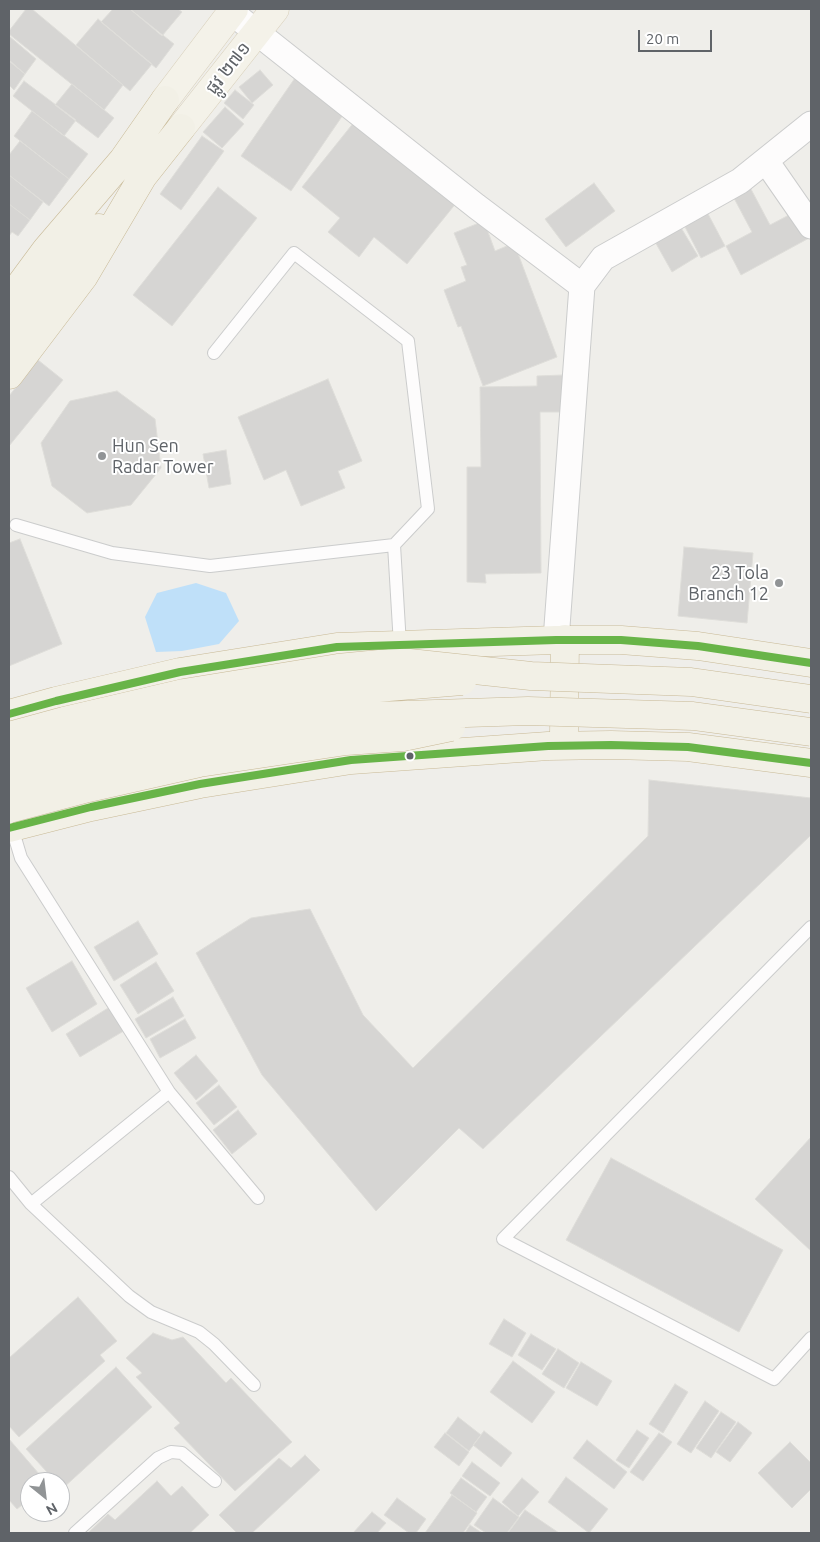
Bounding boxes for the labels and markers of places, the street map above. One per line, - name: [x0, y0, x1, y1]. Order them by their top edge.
- place label: Hun Sen Radar Tower: [112, 435, 214, 478]
- marker: Hun Sen Radar Tower: [96, 450, 108, 462]
- place label: 23 Tola Branch 12: [688, 562, 769, 604]
- marker: 23 Tola Branch 12: [773, 577, 785, 589]
- unlabelled marker: [405, 751, 415, 761]

